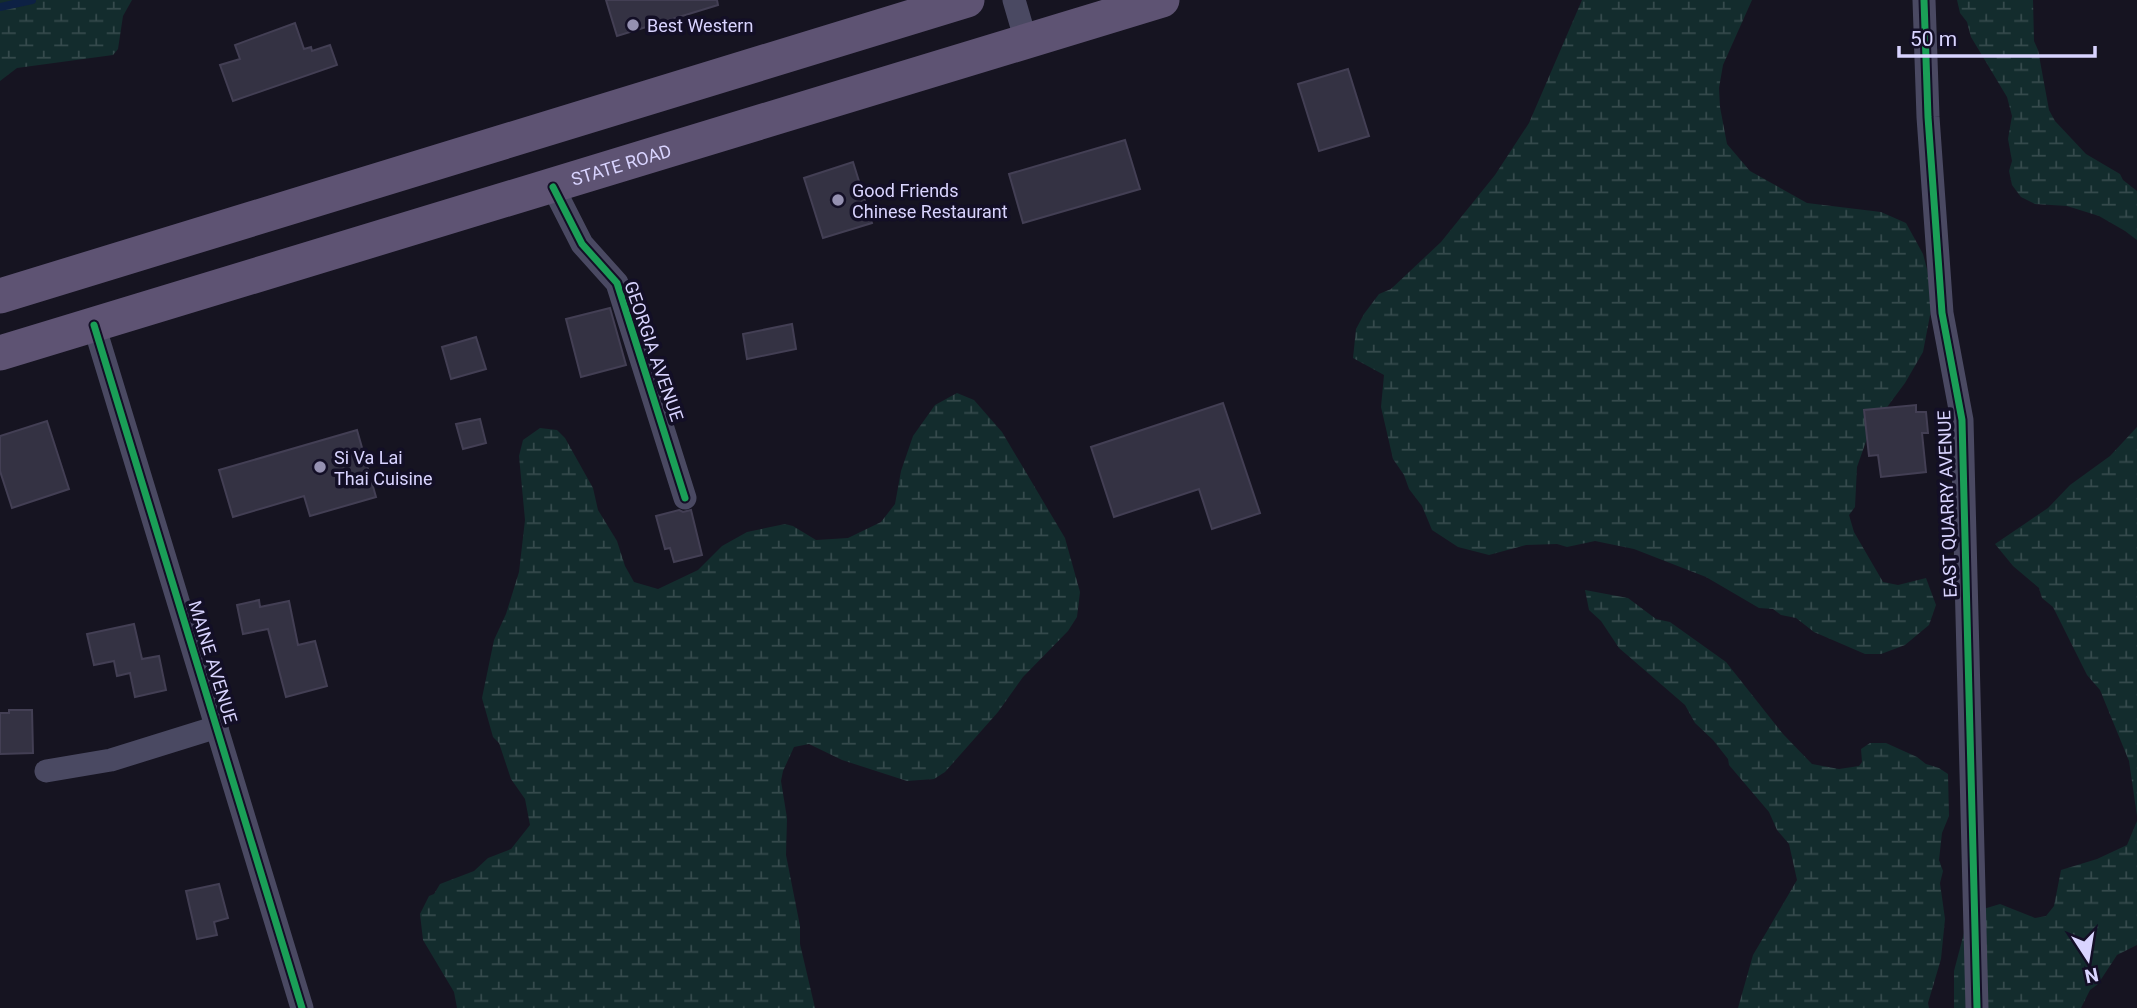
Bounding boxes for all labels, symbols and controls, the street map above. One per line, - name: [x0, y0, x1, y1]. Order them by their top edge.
- scale bar: [1899, 14, 2095, 58]
- place label: Best Western: [647, 15, 753, 36]
- marker: Best Western: [625, 17, 641, 33]
- text: 50 m: [1910, 27, 1957, 51]
- street label: STATE ROAD: [568, 139, 674, 189]
- place label: Good Friends Chinese Restaurant: [852, 180, 1008, 222]
- marker: Good Friends Chinese Restaurant: [830, 192, 846, 208]
- street label: GEORGIA AVENUE: [620, 278, 688, 424]
- street label: EAST QUARRY AVENUE: [1933, 410, 1961, 598]
- place label: Si Va Lai Thai Cuisine: [334, 447, 432, 489]
- marker: Si Va Lai Thai Cuisine: [312, 459, 328, 475]
- street label: MAINE AVENUE: [184, 598, 242, 726]
- north arrow: [2053, 924, 2123, 994]
- text: N: [2082, 962, 2100, 988]

